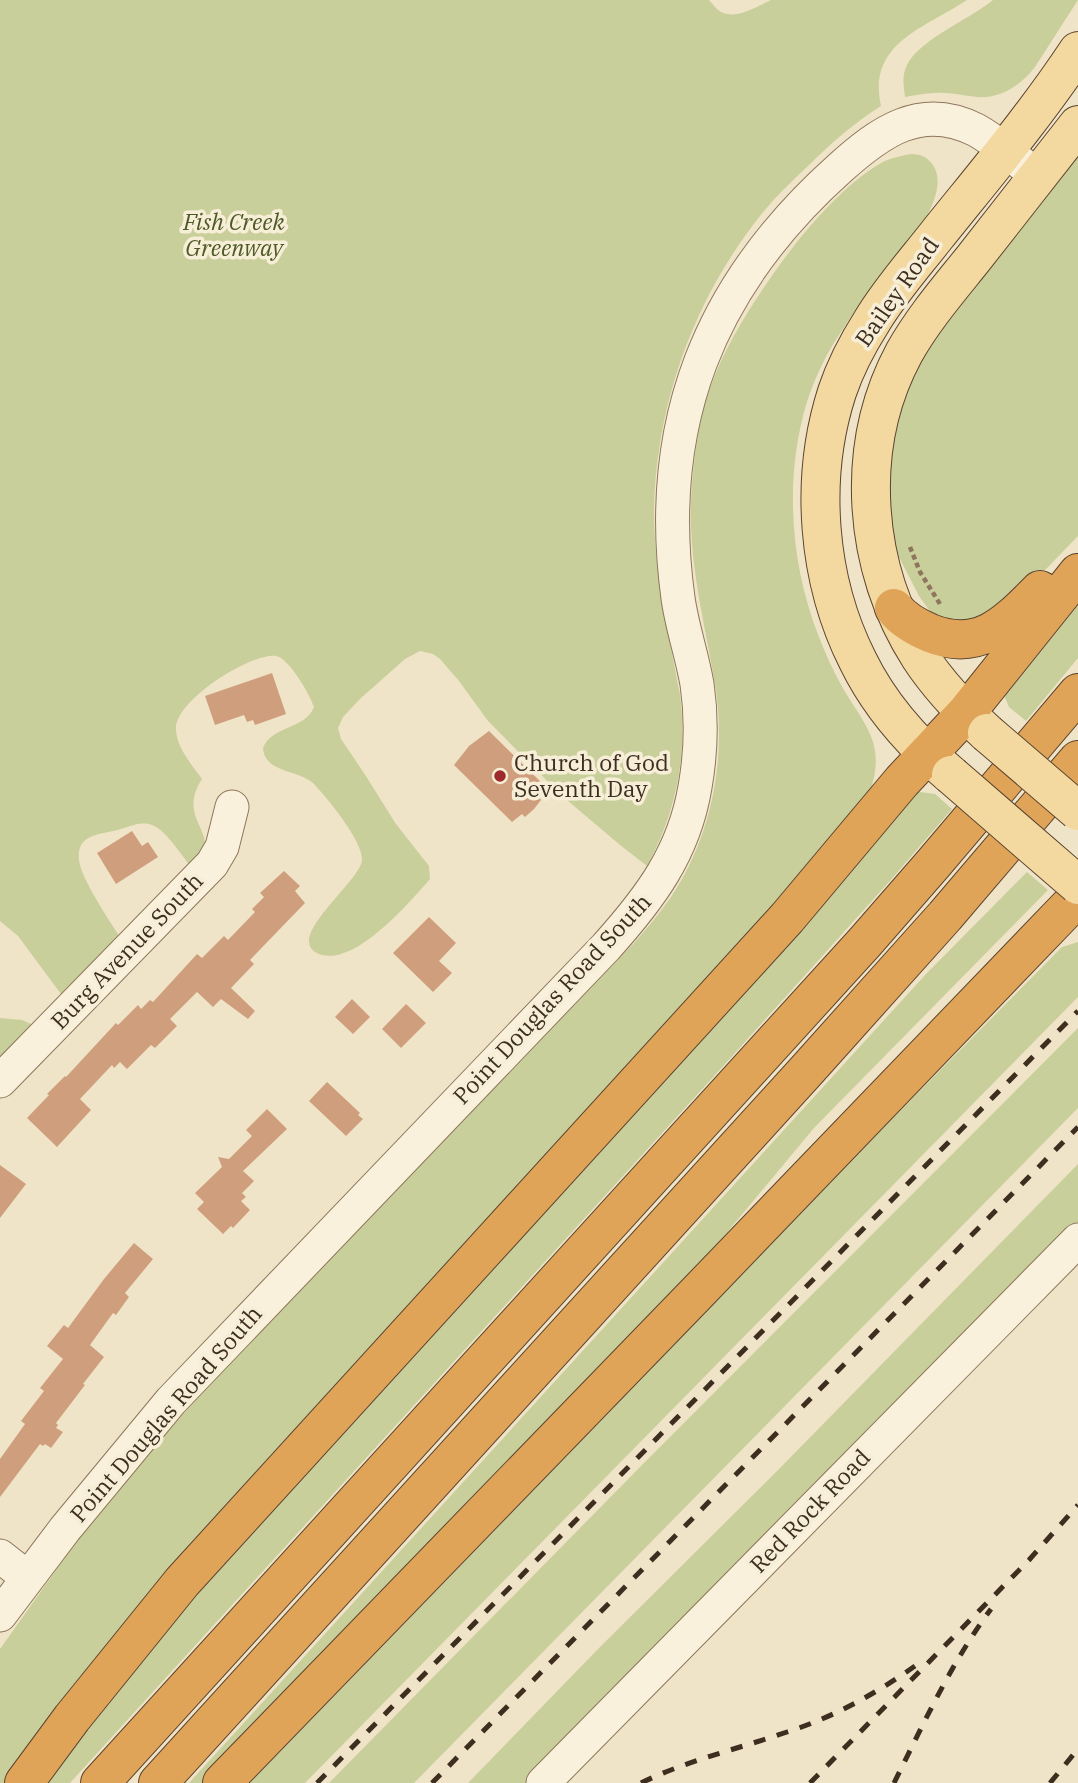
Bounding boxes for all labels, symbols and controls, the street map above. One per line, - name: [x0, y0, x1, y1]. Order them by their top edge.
- park label: Fish Creek Greenway: [182, 206, 285, 262]
- street label: Bailey Road: [848, 231, 945, 352]
- place label: Church of God Seventh Day: [514, 747, 669, 803]
- marker: Church of God Seventh Day: [492, 768, 508, 784]
- street label: Burg Avenue South: [44, 865, 209, 1035]
- street label: Point Douglas Road South: [446, 887, 657, 1110]
- street label: Point Douglas Road South: [63, 1299, 268, 1528]
- street label: Red Rock Road: [743, 1442, 876, 1579]

